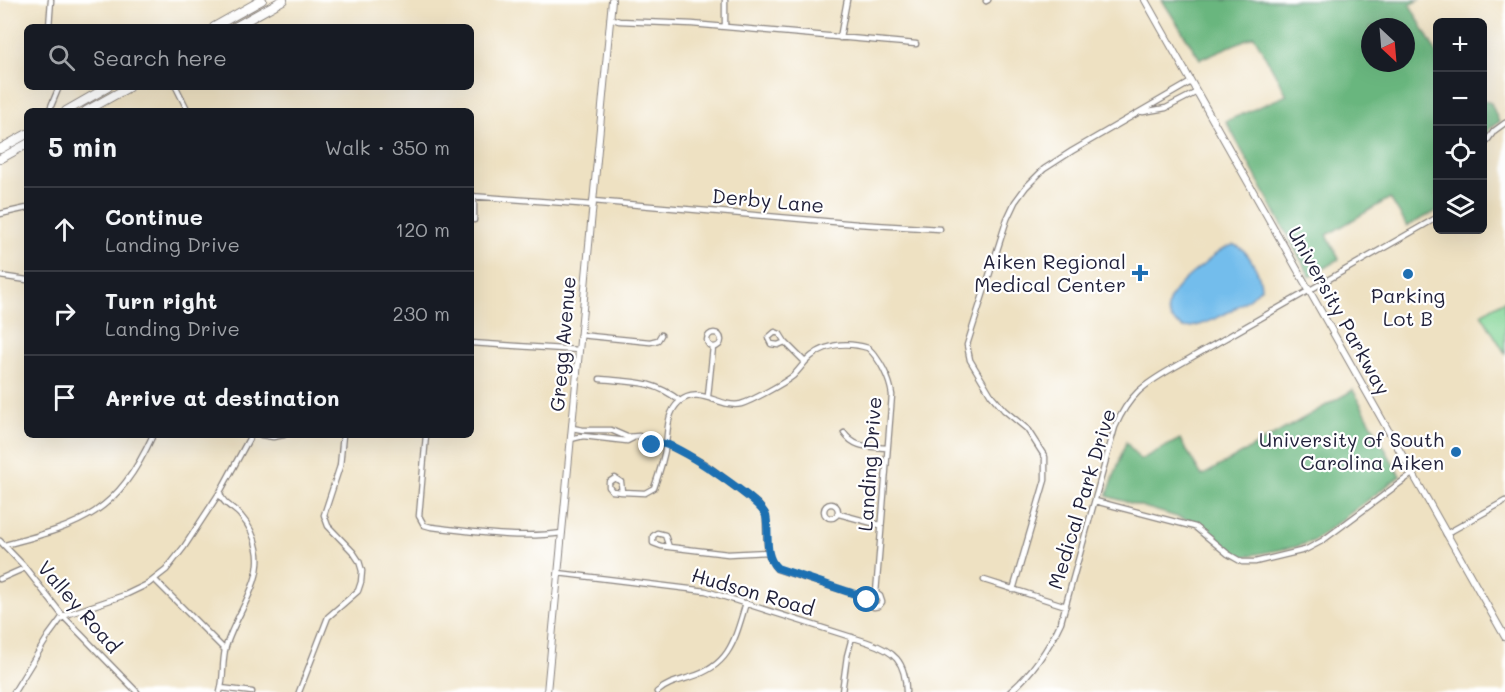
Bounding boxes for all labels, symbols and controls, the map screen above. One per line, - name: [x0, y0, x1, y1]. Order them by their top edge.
- north arrow: [1361, 18, 1415, 72]
- map controls: [1433, 18, 1487, 234]
- button: +: [1433, 18, 1487, 72]
- search box: [24, 24, 474, 90]
- icon: search: [45, 41, 78, 74]
- text: Search here: [93, 43, 227, 72]
- button: −: [1433, 72, 1487, 126]
- button: locate: [1433, 126, 1487, 180]
- text: 5 min: [48, 130, 117, 164]
- text: Walk · 350 m: [325, 134, 450, 160]
- button: layers: [1433, 180, 1487, 234]
- street label: Derby Lane: [711, 182, 825, 218]
- text: Continue: [105, 202, 203, 231]
- icon: ahead: [48, 213, 81, 246]
- text: 120 m: [395, 216, 450, 242]
- street label: University Parkway: [1283, 222, 1397, 399]
- text: Landing Drive: [105, 231, 240, 257]
- place label: Aiken Regional Medical Center: [974, 248, 1126, 297]
- marker: Aiken Regional Medical Center: [1131, 264, 1149, 282]
- marker: Parking Lot B: [1401, 267, 1415, 281]
- street label: Gregg Avenue: [543, 275, 581, 413]
- place label: Parking Lot B: [1371, 282, 1445, 331]
- text: Turn right: [105, 286, 217, 315]
- icon: right: [48, 297, 81, 330]
- text: 230 m: [392, 300, 450, 326]
- text: Landing Drive: [105, 315, 240, 341]
- icon: arrive: [48, 381, 81, 414]
- text: Arrive at destination: [105, 383, 340, 412]
- street label: Landing Drive: [851, 396, 887, 532]
- street label: Medical Park Drive: [1041, 405, 1121, 592]
- place label: University of South Carolina Aiken: [1259, 426, 1444, 475]
- route end: [638, 431, 664, 457]
- marker: University of South Carolina Aiken: [1449, 445, 1463, 459]
- street label: Valley Road: [32, 555, 127, 658]
- street label: Hudson Road: [689, 561, 818, 621]
- route start: [853, 586, 879, 612]

